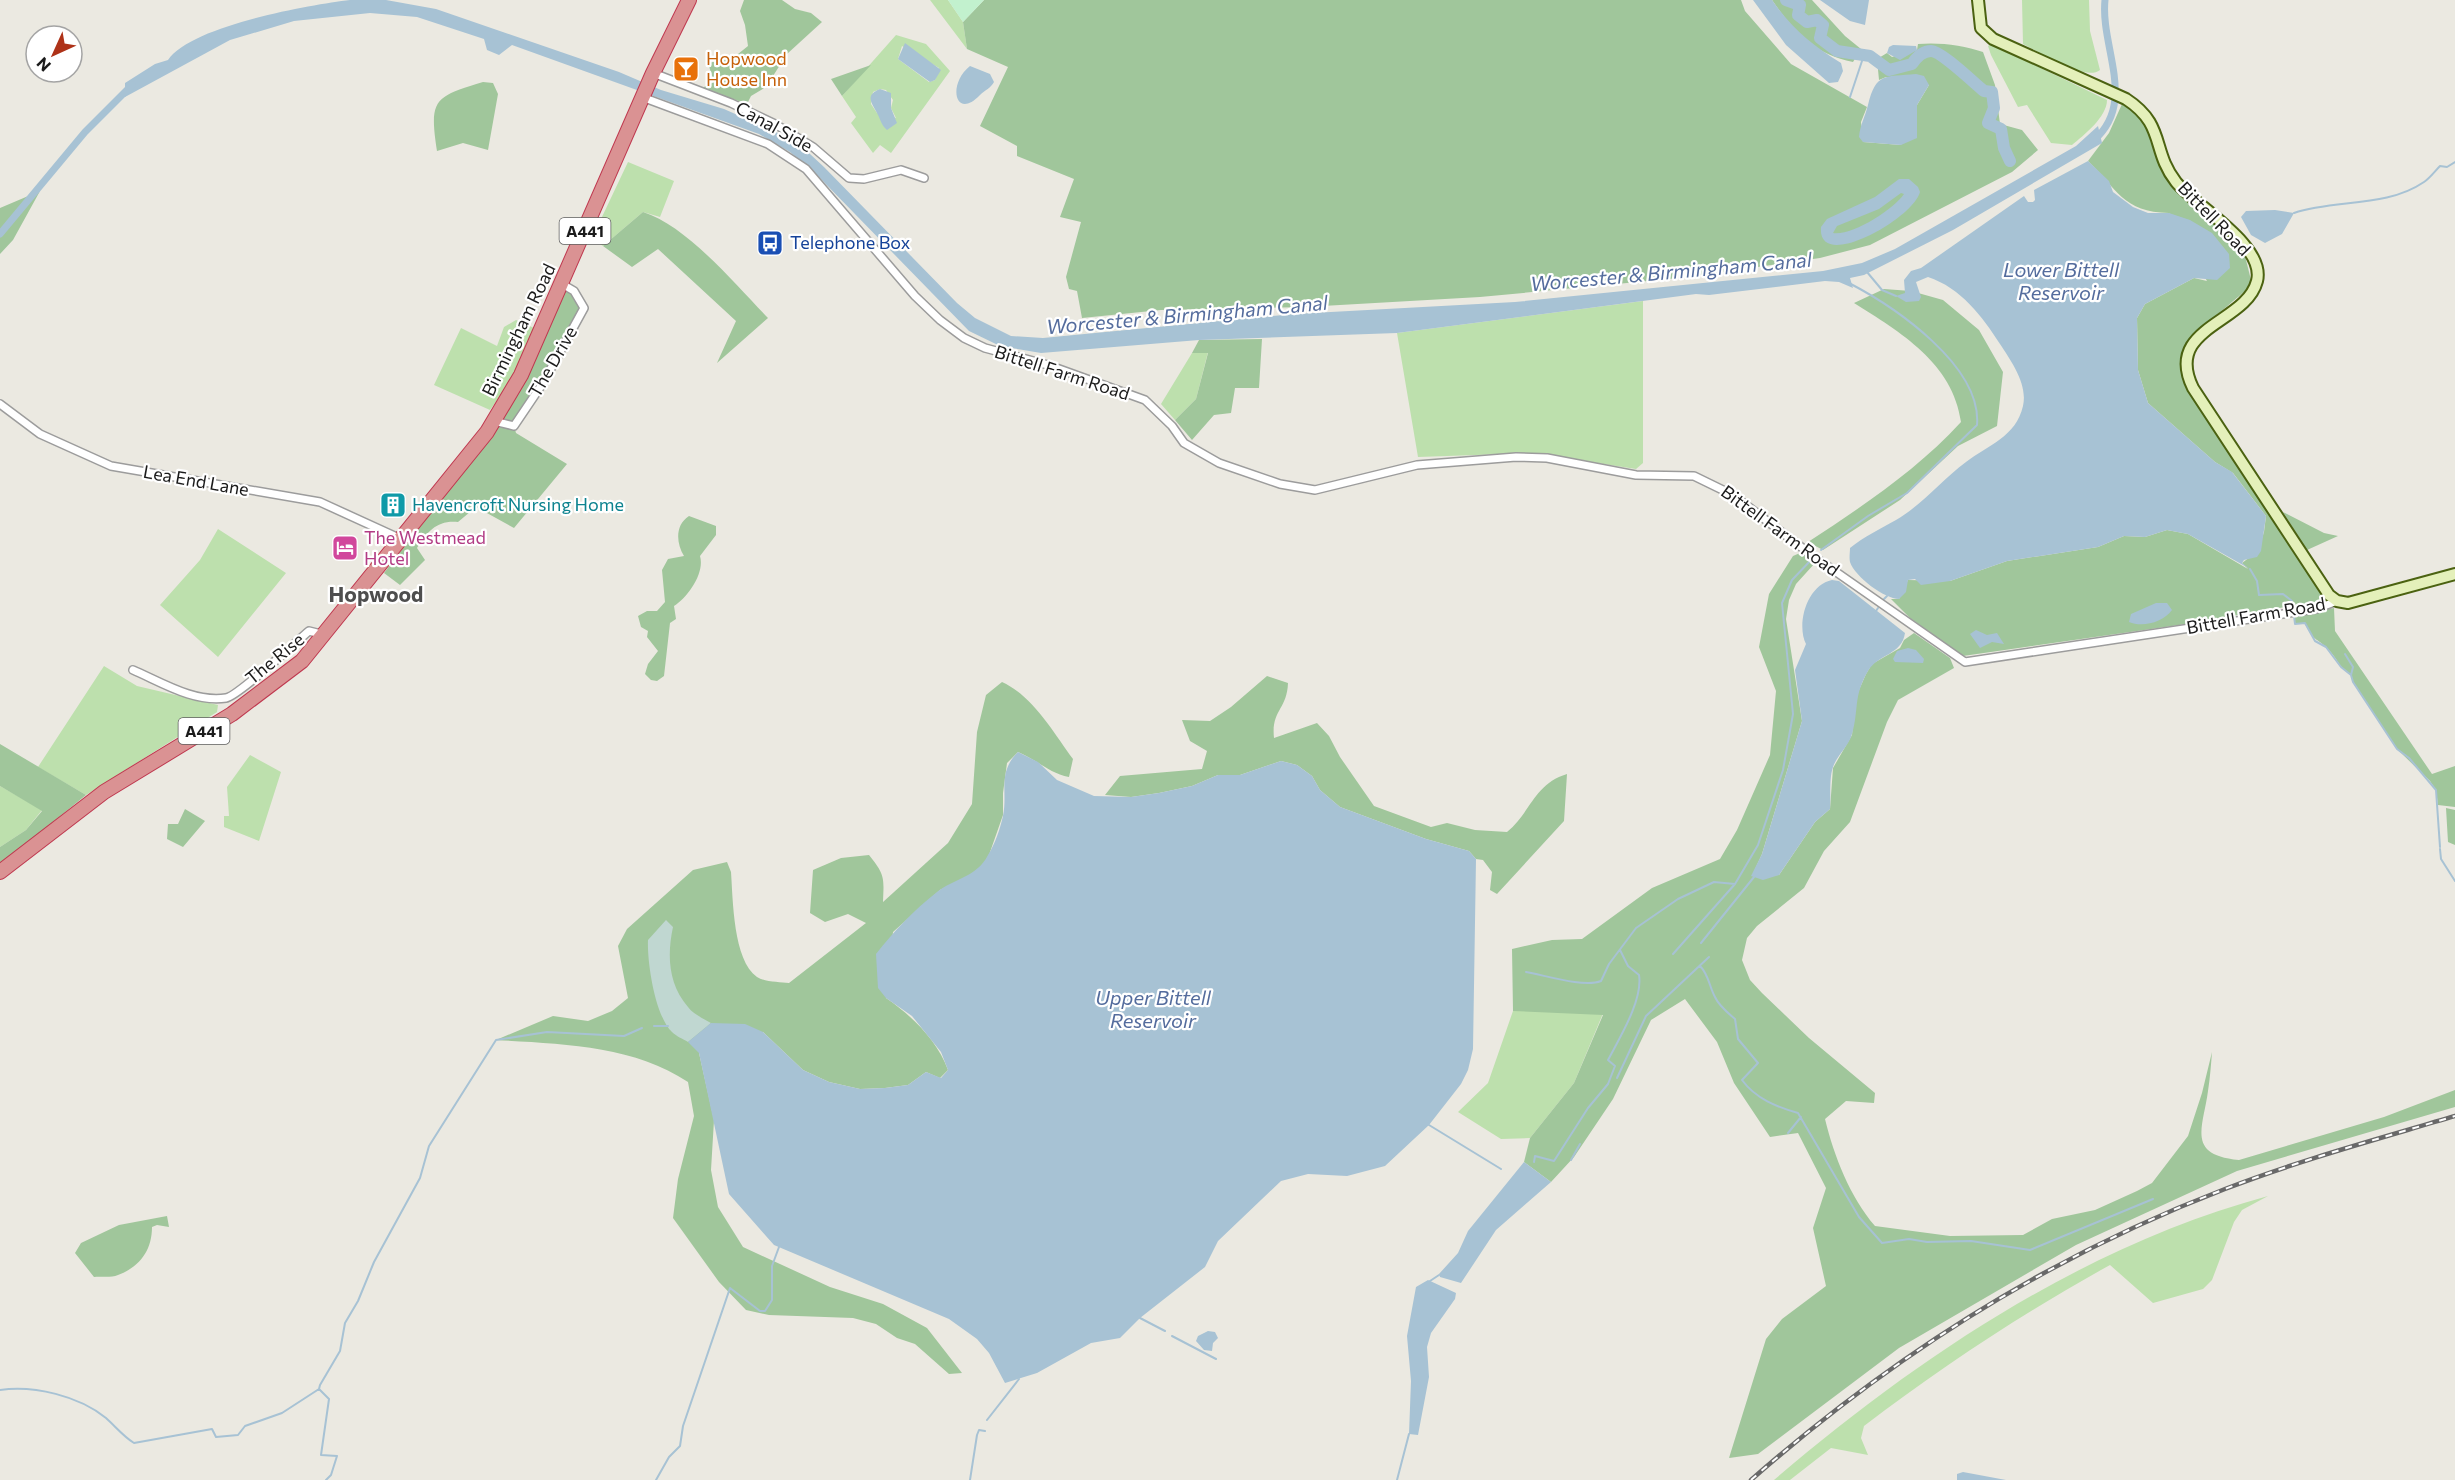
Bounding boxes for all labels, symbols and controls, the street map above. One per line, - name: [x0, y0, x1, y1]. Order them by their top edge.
- north arrow: [24, 24, 84, 84]
- place label: Hopwood House Inn: [706, 47, 787, 90]
- text: N: [32, 54, 54, 76]
- bar icon: Hopwood House Inn: [671, 54, 701, 84]
- street label: Canal Side: [732, 96, 817, 156]
- street label: Bittell Road: [2174, 176, 2256, 260]
- road number: A441: [560, 218, 610, 244]
- bus stop icon: Telephone Box: [755, 228, 785, 258]
- place label: Telephone Box: [790, 231, 911, 253]
- water label: Worcester & Birmingham Canal: [1529, 247, 1814, 295]
- water label: Lower Bittell Reservoir: [2003, 257, 2120, 304]
- street label: Birmingham Road: [476, 260, 560, 399]
- water label: Worcester & Birmingham Canal: [1045, 290, 1330, 338]
- street label: The Drive: [523, 322, 581, 401]
- street label: Bittell Farm Road: [992, 340, 1133, 404]
- street label: Lea End Lane: [142, 460, 251, 500]
- street label: Bittell Farm Road: [1717, 480, 1844, 580]
- building icon: Havencroft Nursing Home: [378, 490, 408, 520]
- place label: Havencroft Nursing Home: [412, 493, 624, 515]
- place label: The Westmead Hotel: [364, 526, 486, 569]
- hotel icon: The Westmead Hotel: [330, 533, 360, 563]
- district label: Hopwood: [329, 581, 423, 606]
- street label: Bittell Farm Road: [2185, 592, 2327, 638]
- street label: The Rise: [241, 628, 308, 689]
- road number: A441: [178, 718, 230, 744]
- water label: Upper Bittell Reservoir: [1095, 985, 1212, 1032]

